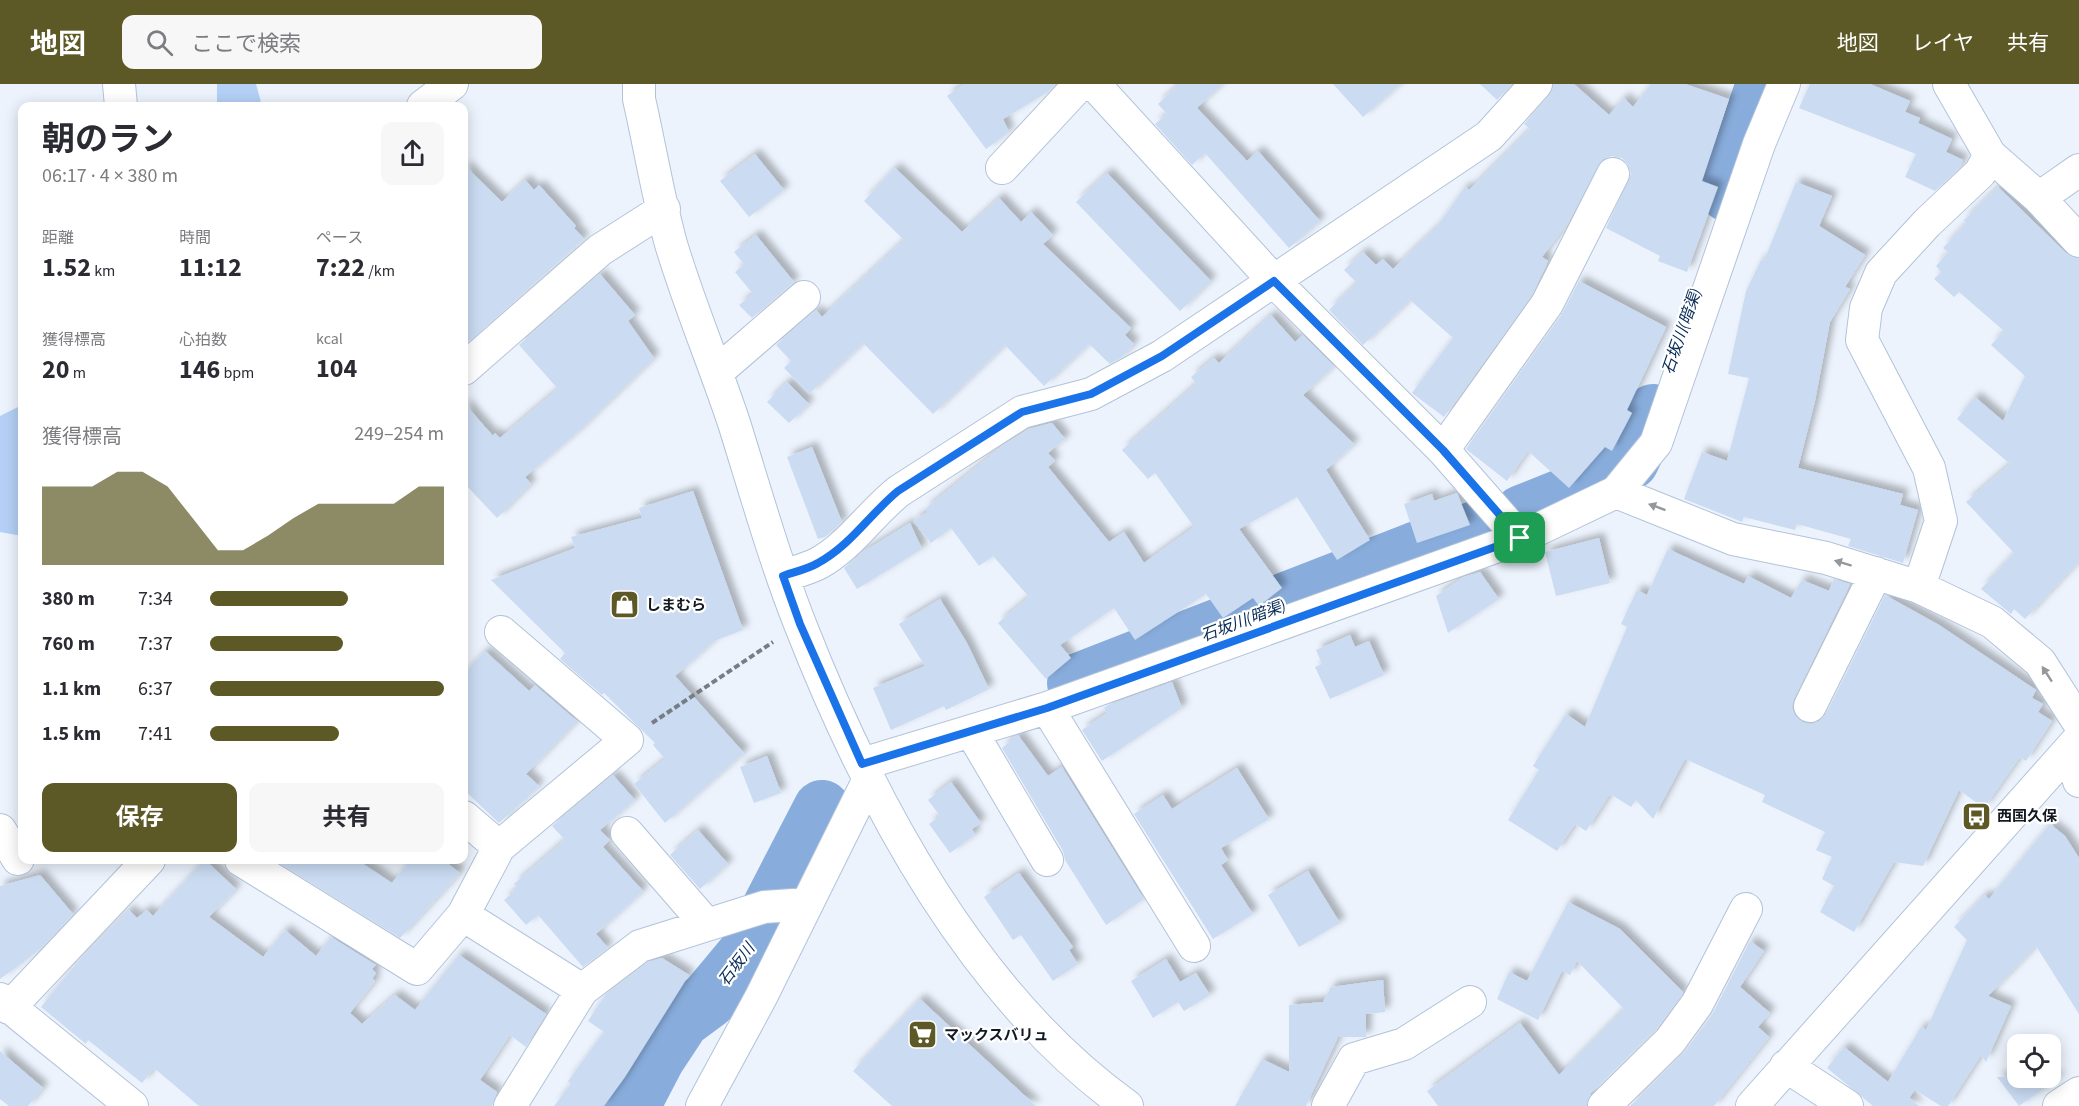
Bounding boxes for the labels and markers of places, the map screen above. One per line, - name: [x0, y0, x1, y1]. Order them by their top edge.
- pin: [1494, 512, 1545, 563]
- shop icon: しまむら: [609, 589, 641, 621]
- place label: しまむら: [646, 595, 706, 616]
- bus stop icon: 西国久保: [1960, 800, 1992, 832]
- place label: 西国久保: [1997, 806, 2058, 827]
- supermarket icon: マックスバリュ: [907, 1019, 939, 1051]
- place label: マックスバリュ: [944, 1025, 1049, 1046]

